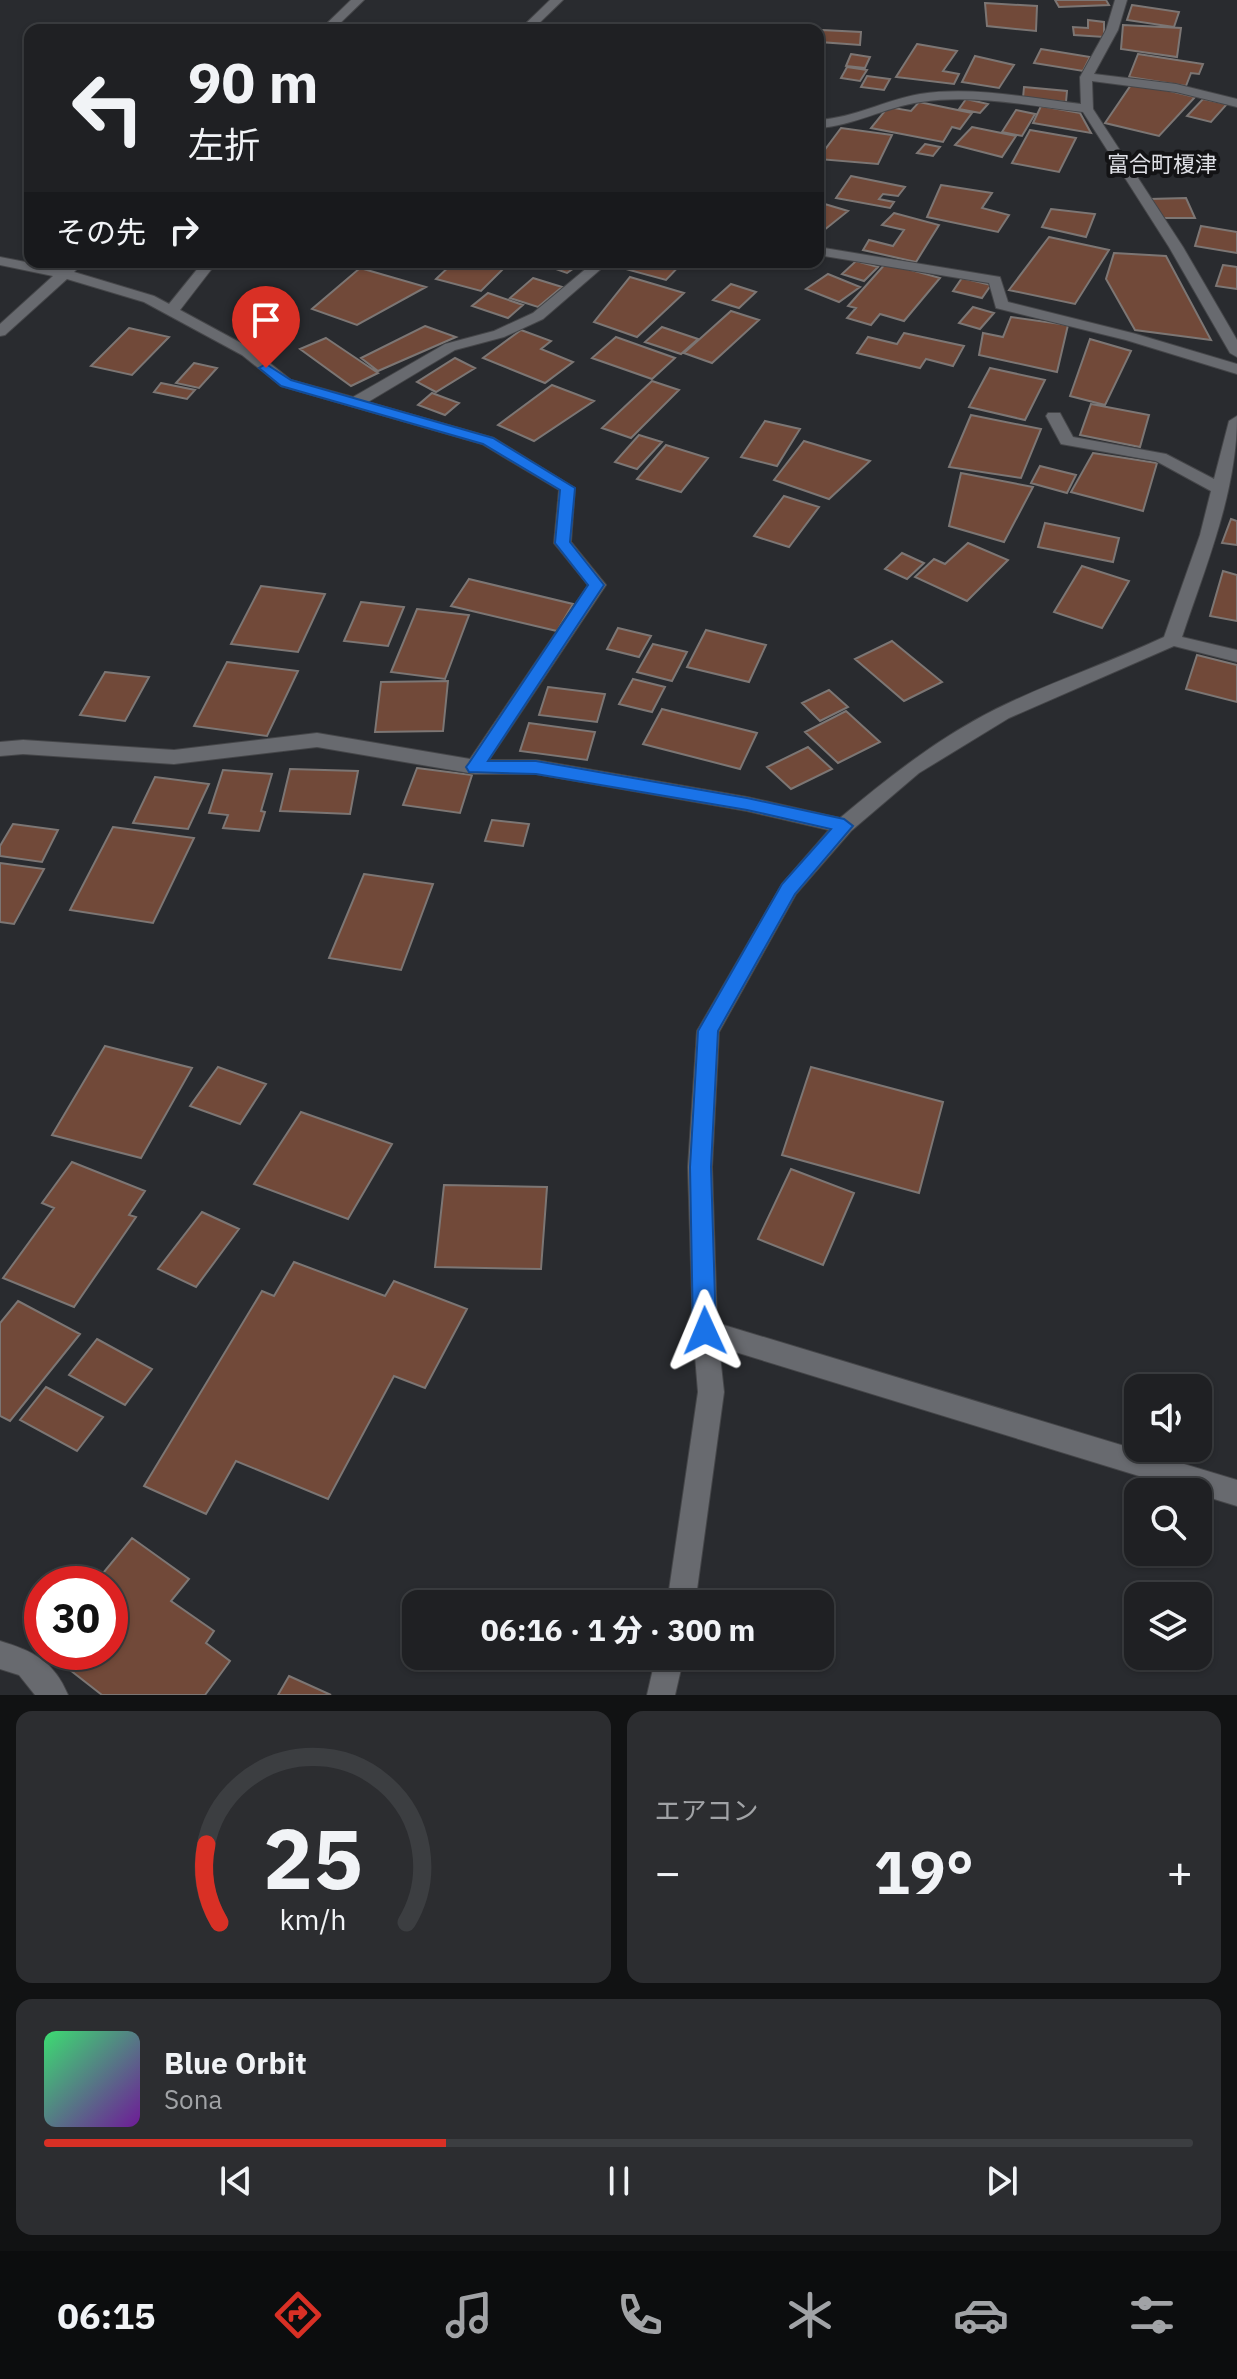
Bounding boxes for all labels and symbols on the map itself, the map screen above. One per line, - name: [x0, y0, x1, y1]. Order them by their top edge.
- district label: 富合町榎津: [1107, 149, 1217, 178]
- pin: [232, 286, 300, 368]
- position arrow: [663, 1289, 747, 1373]
- speed limit sign: 30: [24, 1566, 128, 1670]

